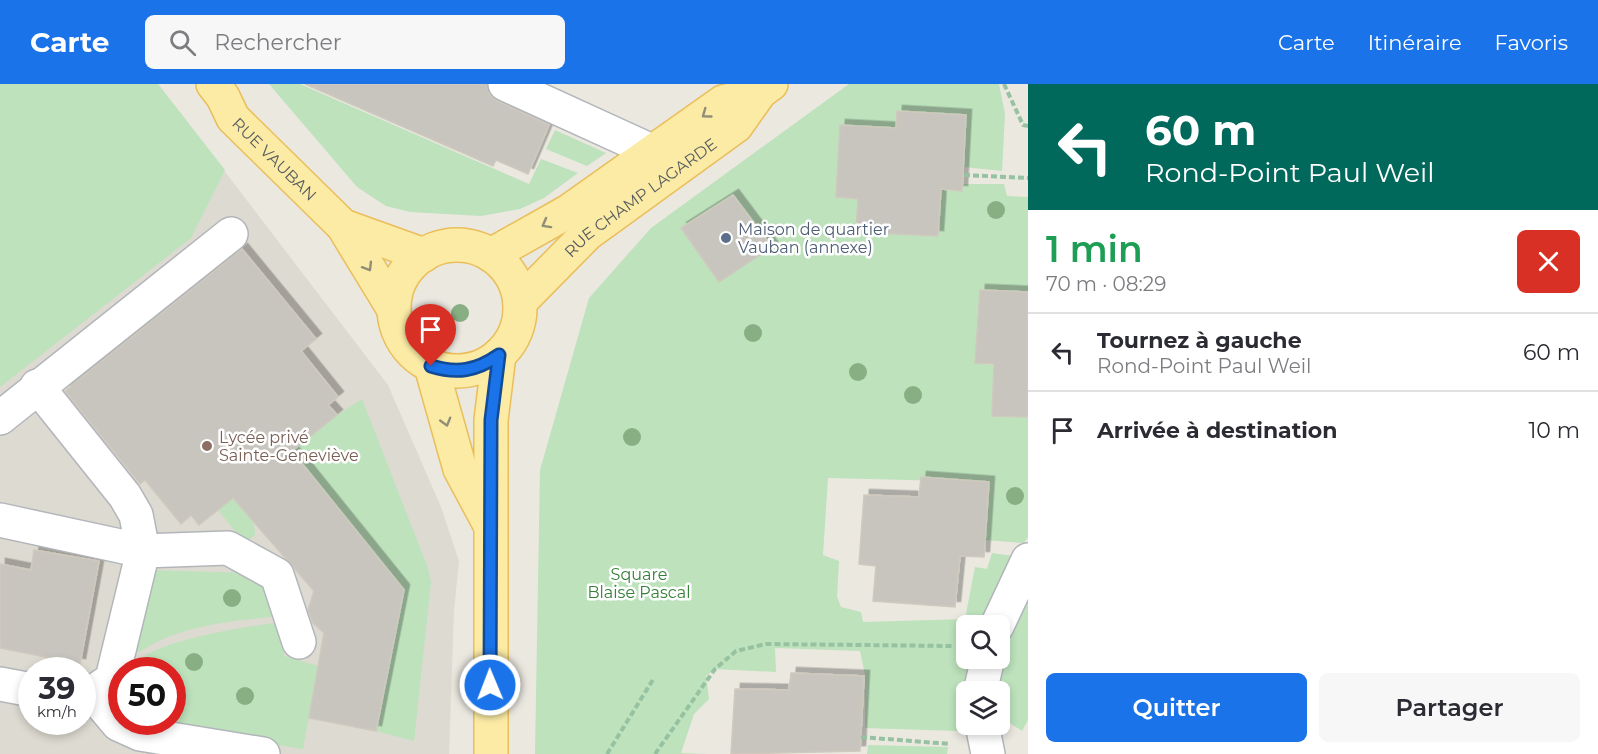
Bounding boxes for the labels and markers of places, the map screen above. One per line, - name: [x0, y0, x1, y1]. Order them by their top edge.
- place label: Maison de quartier Vauban (annexe): [738, 220, 889, 257]
- marker: Maison de quartier Vauban (annexe): [719, 231, 733, 245]
- pin: [405, 304, 456, 366]
- place label: Lycée privé Sainte-Geneviève: [219, 428, 359, 465]
- marker: Lycée privé Sainte-Geneviève: [200, 439, 214, 453]

